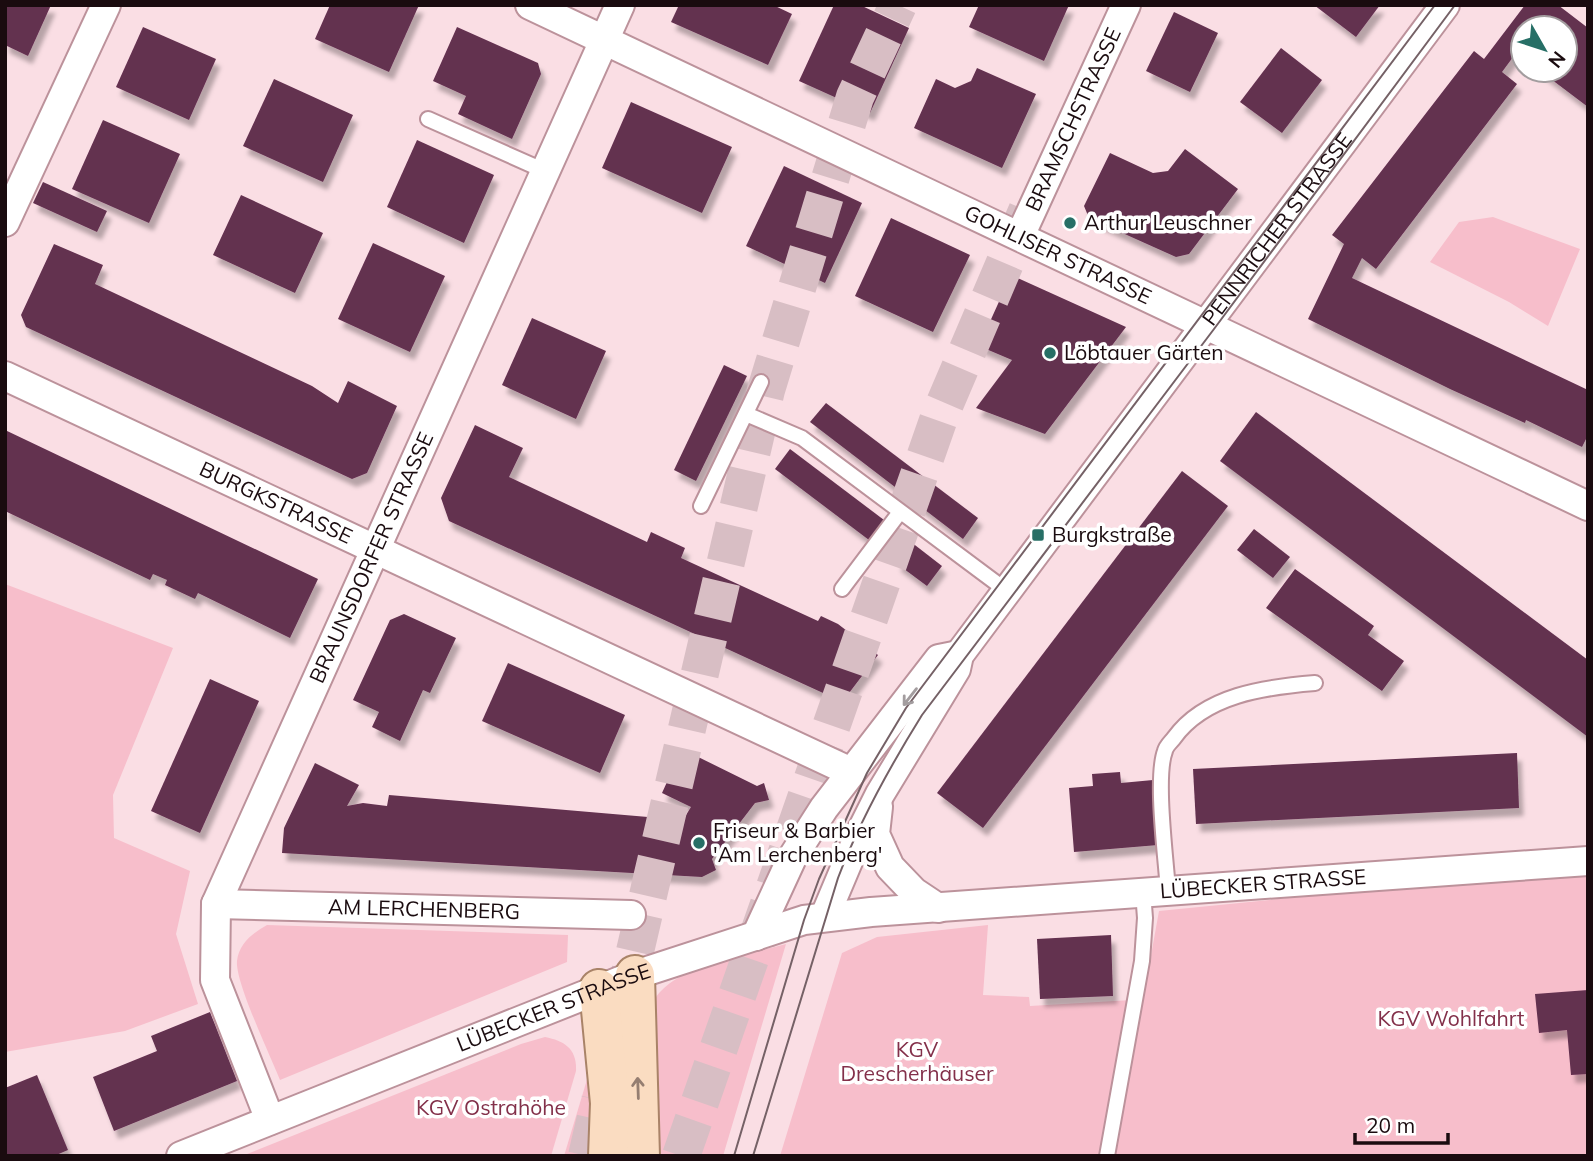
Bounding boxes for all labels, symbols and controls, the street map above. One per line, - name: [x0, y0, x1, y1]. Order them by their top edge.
- north arrow: [1509, 14, 1579, 84]
- street label: BRAMSCHSTRASSE: [1019, 23, 1126, 215]
- text: N: [1543, 47, 1571, 73]
- street label: PENNRICHER STRASSE: [1196, 127, 1357, 330]
- street label: GOHLISER STRASSE: [961, 199, 1156, 309]
- place label: Arthur Leuschner: [1084, 209, 1252, 235]
- marker: Arthur Leuschner: [1062, 215, 1078, 231]
- place label: Löbtauer Gärten: [1064, 339, 1224, 365]
- marker: Löbtauer Gärten: [1042, 345, 1058, 361]
- street label: BRAUNSDORFER STRASSE: [303, 428, 438, 687]
- street label: BURGKSTRASSE: [196, 455, 357, 549]
- place label: Burgkstraße: [1052, 521, 1172, 547]
- marker: Burgkstraße: [1030, 527, 1046, 543]
- one-way arrow: [902, 688, 917, 706]
- place label: Friseur & Barbier 'Am Lerchenberg': [713, 817, 883, 867]
- marker: Friseur & Barbier 'Am Lerchenberg': [691, 835, 707, 851]
- street label: LÜBECKER STRASSE: [1159, 863, 1367, 903]
- street label: AM LERCHENBERG: [328, 893, 520, 924]
- street label: LÜBECKER STRASSE: [452, 957, 653, 1057]
- park label: KGV Wohlfahrt: [1378, 1005, 1524, 1031]
- park label: KGV Drescherhäuser: [840, 1036, 994, 1086]
- one-way arrow: [631, 1076, 645, 1099]
- park label: KGV Ostrahöhe: [416, 1094, 566, 1120]
- scale bar: [1355, 1102, 1448, 1146]
- text: 20 m: [1366, 1112, 1415, 1138]

